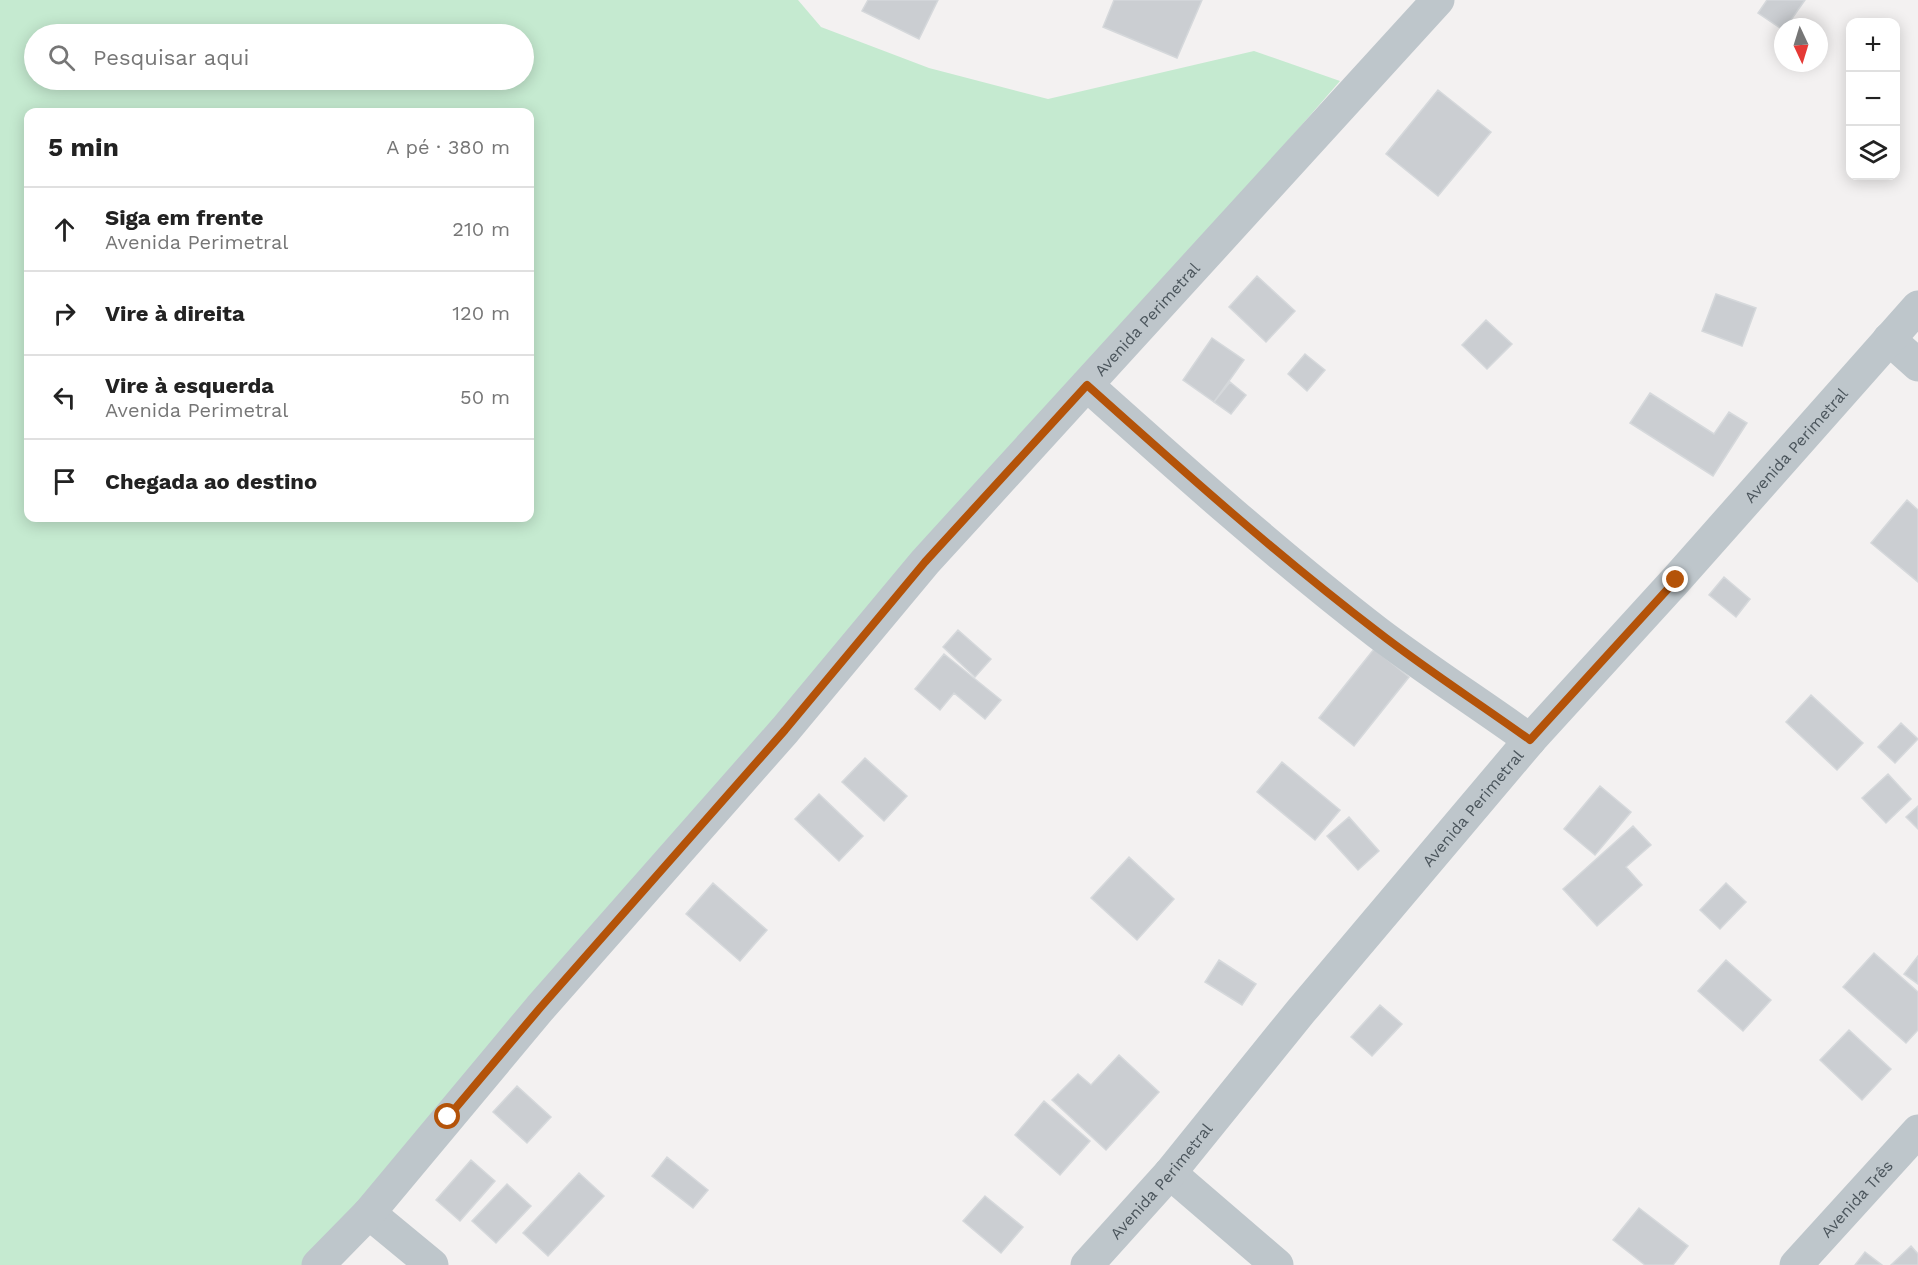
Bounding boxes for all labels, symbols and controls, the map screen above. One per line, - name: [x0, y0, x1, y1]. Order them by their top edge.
- north arrow: [1774, 18, 1828, 72]
- map controls: [1846, 18, 1900, 180]
- button: +: [1846, 18, 1900, 72]
- search box: [24, 24, 534, 90]
- icon: search: [45, 41, 78, 74]
- text: Pesquisar aqui: [93, 45, 249, 70]
- button: −: [1846, 72, 1900, 126]
- button: layers: [1846, 126, 1900, 180]
- text: 5 min: [48, 132, 119, 162]
- text: A pé · 380 m: [386, 135, 510, 159]
- text: Siga em frente: [105, 205, 263, 230]
- icon: ahead: [48, 213, 81, 246]
- text: 210 m: [452, 217, 510, 241]
- text: Avenida Perimetral: [105, 230, 288, 254]
- street label: Avenida Perimetral: [1091, 259, 1204, 380]
- icon: right: [48, 297, 81, 330]
- text: Vire à direita: [105, 301, 245, 326]
- text: 120 m: [452, 301, 510, 325]
- text: Vire à esquerda: [105, 373, 274, 398]
- icon: left: [48, 381, 81, 414]
- street label: Avenida Perimetral: [1740, 384, 1852, 507]
- text: 50 m: [460, 385, 510, 409]
- text: Avenida Perimetral: [105, 398, 288, 422]
- icon: arrive: [48, 465, 81, 498]
- text: Chegada ao destino: [105, 469, 317, 494]
- route end: [1662, 566, 1688, 592]
- street label: Avenida Perimetral: [1418, 746, 1528, 871]
- route start: [434, 1103, 460, 1129]
- street label: Avenida Perimetral: [1106, 1119, 1217, 1243]
- street label: Avenida Três: [1817, 1156, 1897, 1241]

